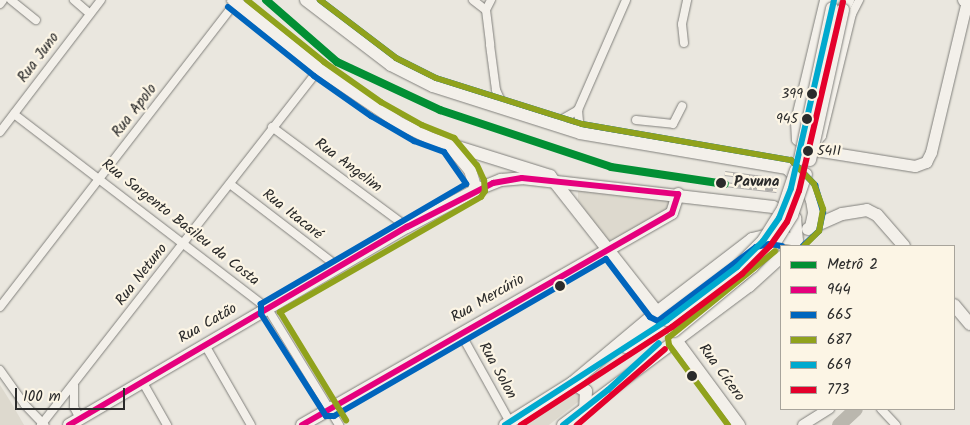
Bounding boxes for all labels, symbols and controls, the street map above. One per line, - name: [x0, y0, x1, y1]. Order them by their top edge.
- street label: Rua Juno: [14, 29, 64, 87]
- street label: Rua Apolo: [109, 81, 161, 141]
- place label: 399: [781, 86, 803, 102]
- marker: 399: [807, 89, 817, 99]
- place label: 945: [776, 111, 798, 127]
- marker: 945: [802, 114, 812, 124]
- street label: Rua Angelim: [311, 135, 385, 197]
- place label: 541I: [817, 143, 841, 159]
- marker: 541I: [803, 146, 813, 156]
- street label: Rua Sargento Basileu da Costa: [98, 156, 262, 290]
- marker: Pavuna: [712, 174, 730, 192]
- place label: Pavuna: [734, 174, 779, 192]
- street label: Rua Itacaré: [258, 186, 326, 244]
- street label: Rua Netuno: [112, 240, 172, 310]
- legend: [780, 245, 955, 410]
- text: Metrô 2: [827, 253, 878, 277]
- street label: Rua Mercúrio: [448, 271, 528, 327]
- text: 944: [827, 278, 851, 302]
- unlabelled marker: [555, 281, 565, 291]
- street label: Rua Catão: [175, 300, 241, 348]
- text: 665: [827, 303, 852, 327]
- text: 687: [827, 328, 851, 352]
- street label: Rua Solon: [474, 339, 520, 403]
- street label: Rua Cícero: [694, 341, 748, 405]
- text: 669: [827, 353, 851, 377]
- unlabelled marker: [687, 371, 697, 381]
- scale bar: [18, 378, 128, 410]
- text: 773: [827, 378, 849, 402]
- text: 100 m: [23, 385, 61, 409]

